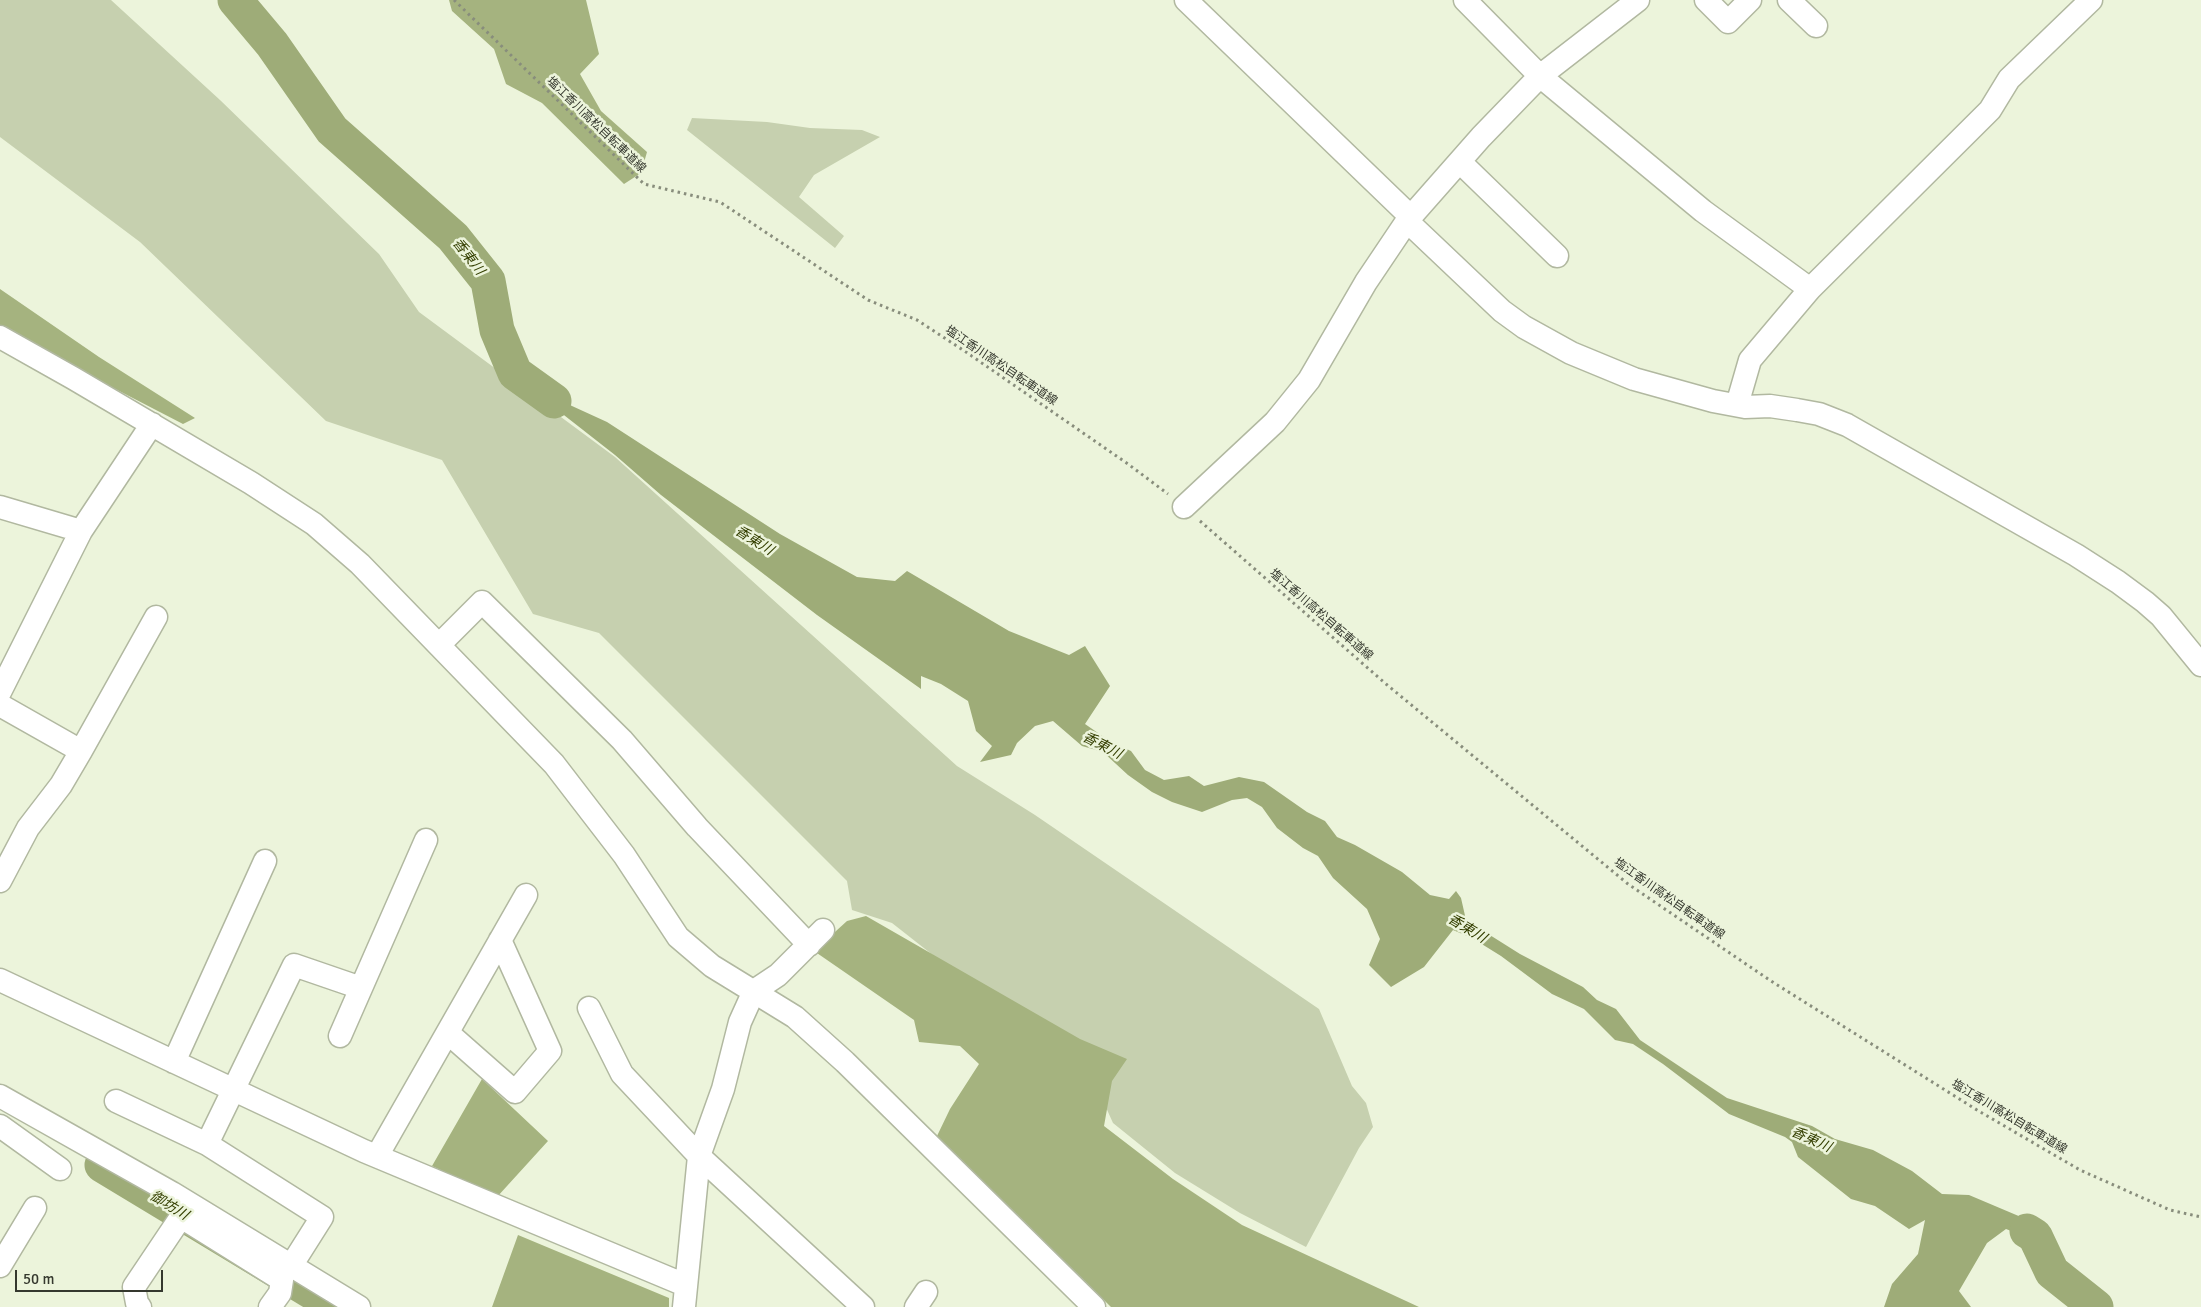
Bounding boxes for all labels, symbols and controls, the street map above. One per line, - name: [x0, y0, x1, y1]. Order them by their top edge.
- street label: 塩江香川高松自転車道線: [544, 74, 648, 176]
- water label: 香東川: [448, 235, 488, 279]
- street label: 塩江香川高松自転車道線: [942, 323, 1060, 409]
- water label: 香東川: [732, 523, 776, 559]
- street label: 塩江香川高松自転車道線: [1266, 566, 1376, 664]
- water label: 香東川: [1079, 729, 1125, 763]
- street label: 塩江香川高松自転車道線: [1611, 855, 1727, 943]
- water label: 香東川: [1445, 911, 1489, 947]
- street label: 塩江香川高松自転車道線: [1949, 1077, 2069, 1157]
- water label: 香東川: [1788, 1124, 1834, 1156]
- water label: 御坊川: [147, 1188, 191, 1224]
- scale bar: [18, 1260, 165, 1292]
- text: 50 m: [23, 1270, 54, 1288]

